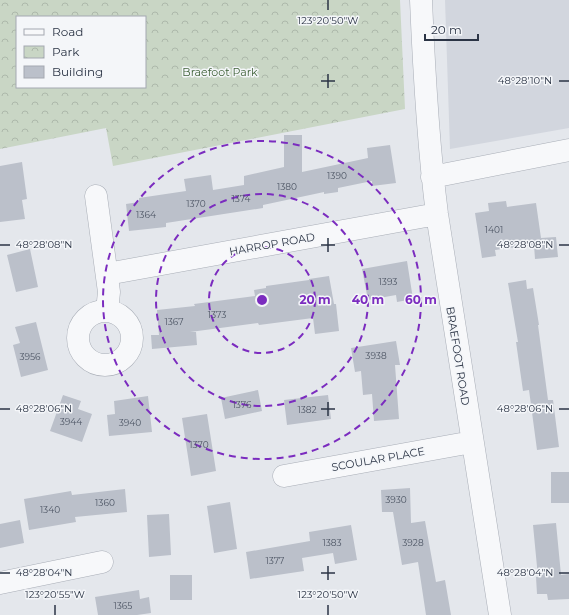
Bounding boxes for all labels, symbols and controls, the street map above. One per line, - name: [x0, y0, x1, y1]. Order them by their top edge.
- text: 123°20'50"W: [298, 14, 358, 27]
- legend: [16, 16, 146, 88]
- scale bar: [425, 16, 478, 42]
- text: 20 m: [431, 22, 462, 37]
- text: Road: [52, 24, 83, 39]
- text: Park: [52, 44, 80, 59]
- text: Building: [52, 64, 103, 79]
- park label: Braefoot Park: [182, 65, 258, 79]
- text: 48°28'10"N: [498, 74, 552, 87]
- house number: 1390: [327, 170, 347, 181]
- house number: 1380: [277, 181, 297, 192]
- house number: 1374: [232, 193, 250, 204]
- house number: 1370: [186, 198, 206, 209]
- house number: 1364: [136, 209, 156, 220]
- house number: 1401: [485, 224, 503, 235]
- street label: HARROP ROAD: [228, 230, 316, 258]
- text: 48°28'08"N: [16, 238, 72, 251]
- text: 48°28'08"N: [497, 238, 553, 251]
- house number: 1393: [379, 276, 397, 287]
- text: 20 m: [299, 292, 331, 307]
- text: 40 m: [352, 292, 384, 307]
- text: 60 m: [405, 292, 437, 307]
- centre of rings: [255, 293, 269, 307]
- street label: BRAEFOOT ROAD: [443, 306, 473, 406]
- house number: 1373: [208, 309, 226, 320]
- house number: 1367: [164, 316, 184, 327]
- house number: 3938: [365, 350, 387, 361]
- house number: 3956: [19, 351, 41, 362]
- house number: 1376: [233, 399, 252, 410]
- text: 48°28'06"N: [16, 402, 72, 415]
- text: 48°28'06"N: [497, 402, 553, 415]
- house number: 1382: [297, 404, 317, 415]
- house number: 3944: [60, 416, 82, 427]
- house number: 3940: [119, 417, 141, 428]
- house number: 1370: [189, 439, 209, 450]
- street label: SCOULAR PLACE: [330, 444, 426, 474]
- house number: 3930: [385, 494, 407, 505]
- house number: 1360: [95, 497, 115, 508]
- house number: 1340: [40, 504, 60, 515]
- house number: 1383: [322, 537, 342, 548]
- house number: 3928: [402, 537, 424, 548]
- house number: 1377: [266, 555, 284, 566]
- text: 48°28'04"N: [16, 566, 72, 579]
- text: 48°28'04"N: [497, 566, 553, 579]
- text: 123°20'55"W: [25, 588, 85, 601]
- text: 123°20'50"W: [298, 588, 358, 601]
- house number: 1365: [114, 600, 132, 611]

